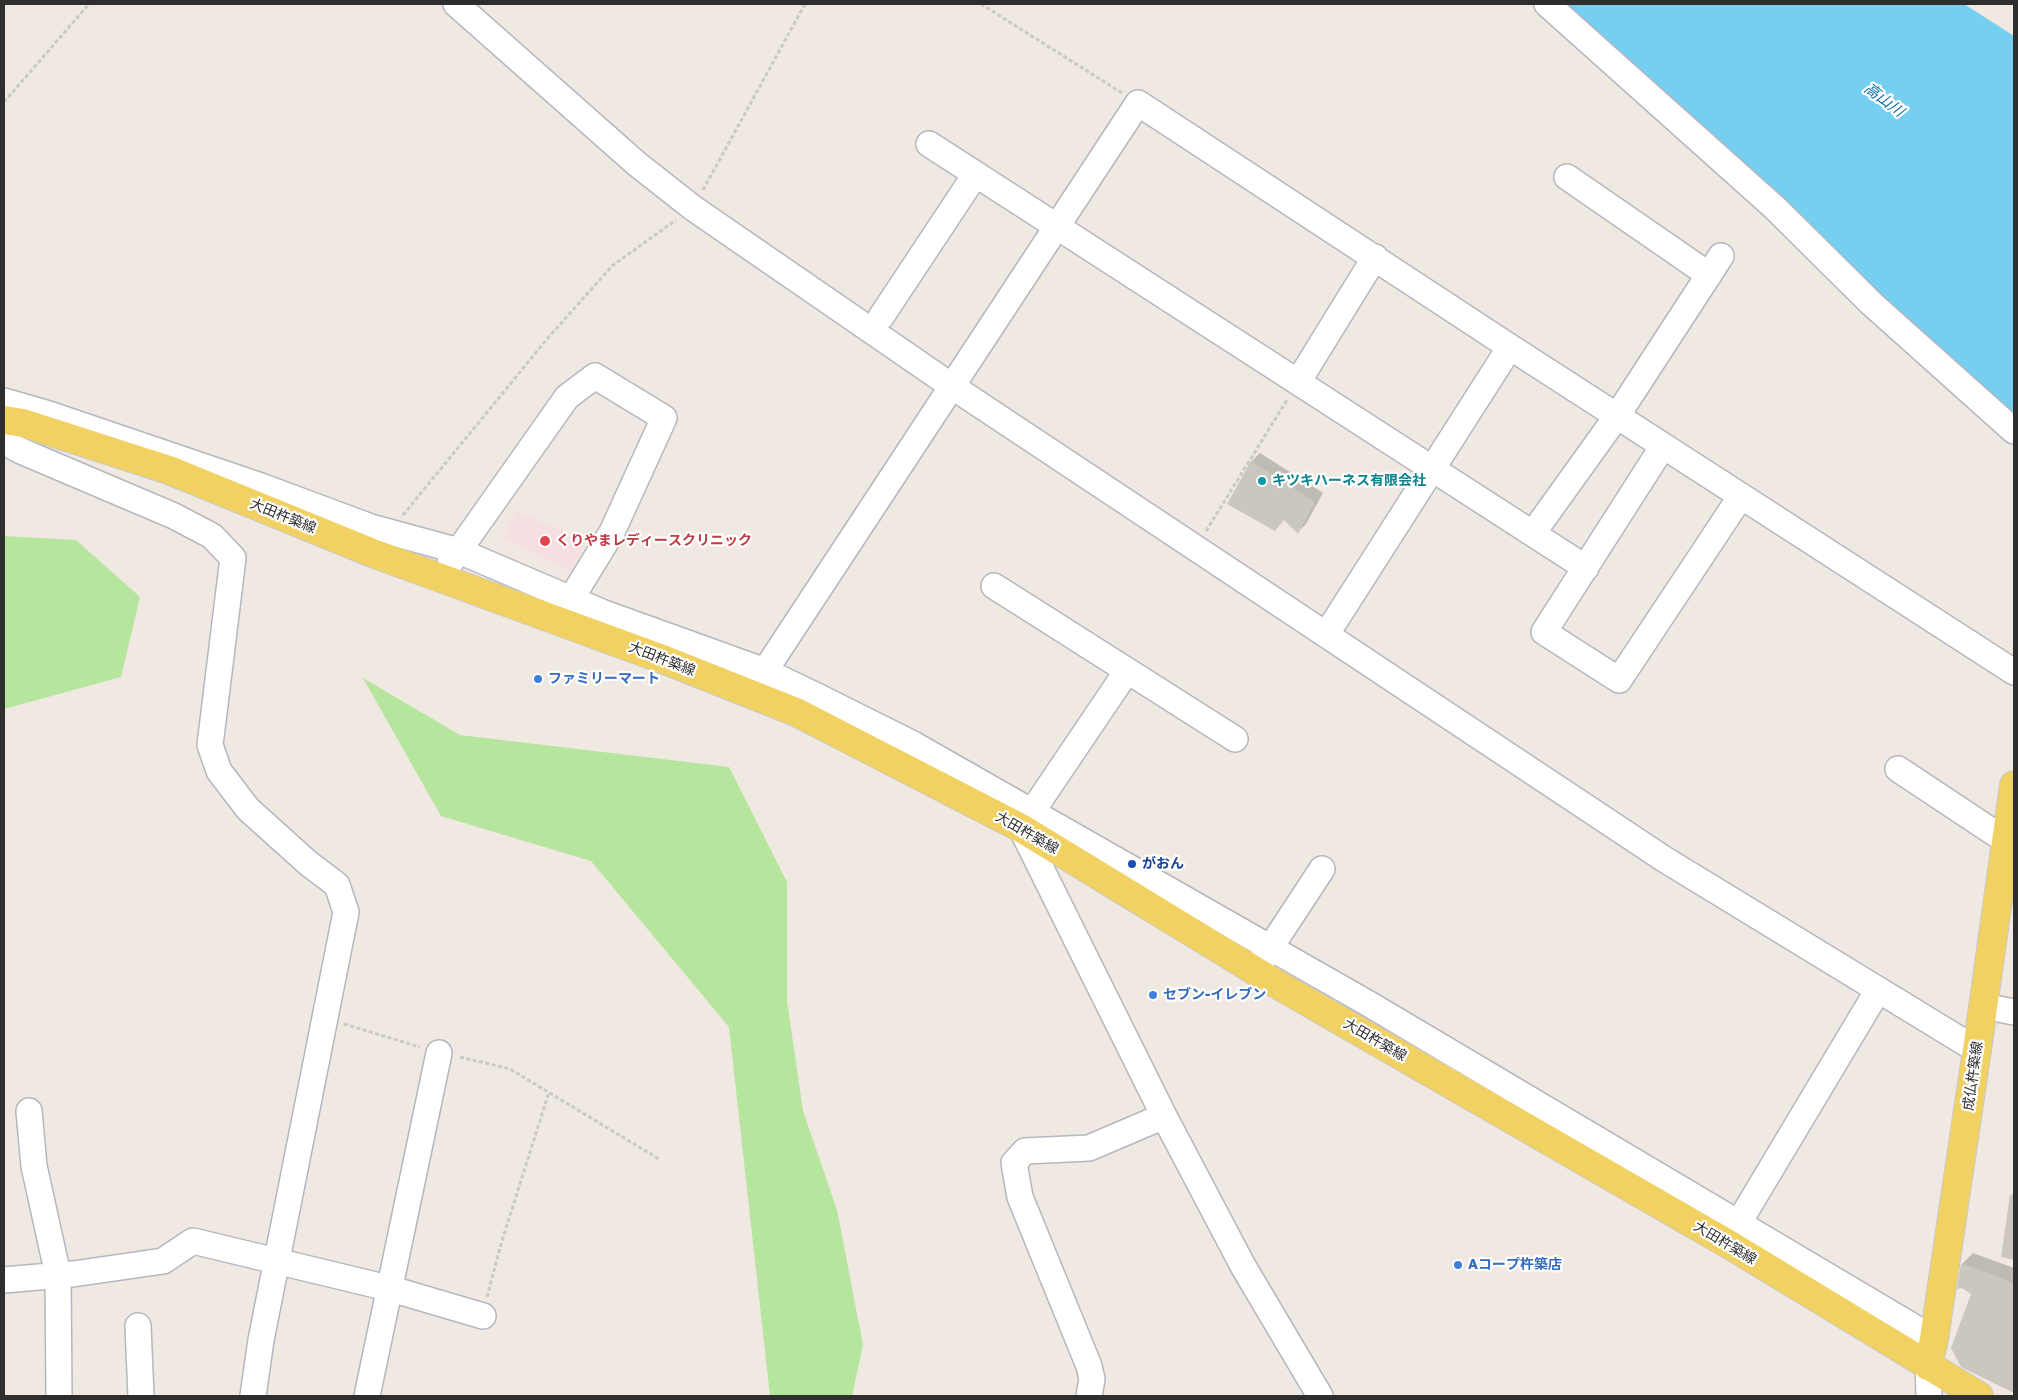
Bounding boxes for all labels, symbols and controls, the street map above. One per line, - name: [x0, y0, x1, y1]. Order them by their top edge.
- water label: 高山川: [1861, 79, 1907, 121]
- place label: キツキハーネス有限会社: [1272, 473, 1426, 489]
- marker: キツキハーネス有限会社: [1256, 475, 1268, 487]
- street label: 大田杵築線: [247, 495, 319, 537]
- place label: くりやまレディースクリニック: [556, 533, 752, 549]
- marker: くりやまレディースクリニック: [538, 534, 552, 548]
- street label: 大田杵築線: [626, 639, 698, 679]
- place label: ファミリーマート: [548, 671, 660, 687]
- marker: ファミリーマート: [532, 673, 544, 685]
- street label: 大田杵築線: [992, 808, 1062, 858]
- place label: がおん: [1142, 856, 1184, 872]
- marker: がおん: [1126, 858, 1138, 870]
- place label: セブン-イレブン: [1163, 987, 1266, 1003]
- marker: セブン-イレブン: [1147, 989, 1159, 1001]
- street label: 大田杵築線: [1340, 1015, 1410, 1065]
- street label: 成仏杵築線: [1960, 1040, 1986, 1112]
- street label: 大田杵築線: [1691, 1218, 1759, 1268]
- place label: Aコープ杵築店: [1468, 1257, 1562, 1273]
- marker: Aコープ杵築店: [1452, 1259, 1464, 1271]

